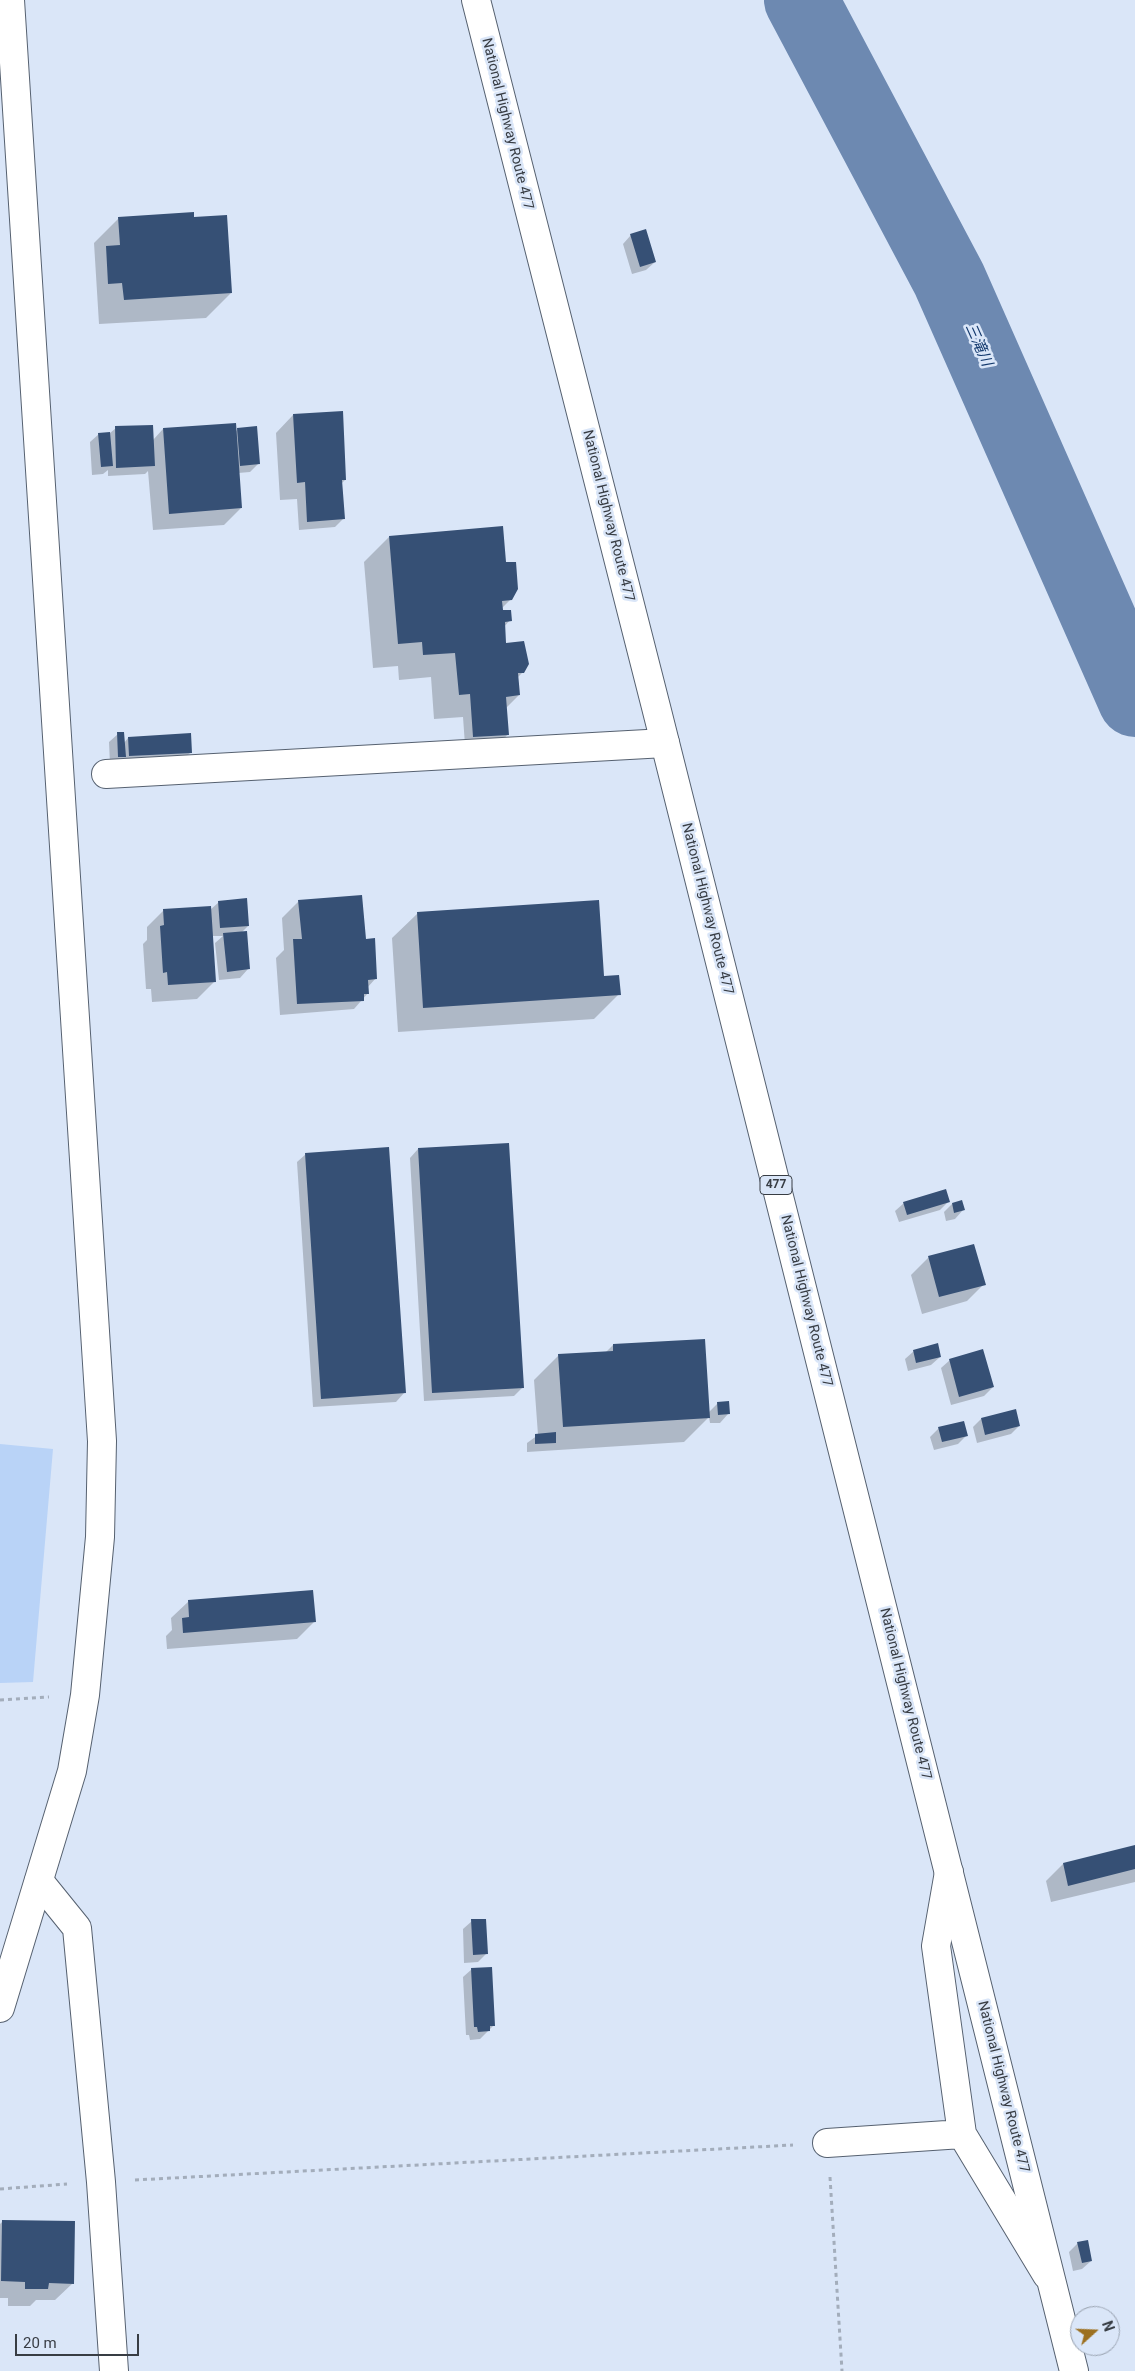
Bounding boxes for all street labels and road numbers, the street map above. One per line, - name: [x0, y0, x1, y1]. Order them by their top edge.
- street label: National Highway Route 477: [478, 36, 536, 212]
- street label: National Highway Route 477: [579, 428, 637, 604]
- street label: National Highway Route 477: [678, 821, 736, 997]
- road number: 477: [760, 1176, 792, 1194]
- street label: National Highway Route 477: [777, 1213, 835, 1389]
- street label: National Highway Route 477: [876, 1606, 934, 1782]
- street label: National Highway Route 477: [974, 1999, 1032, 2175]

